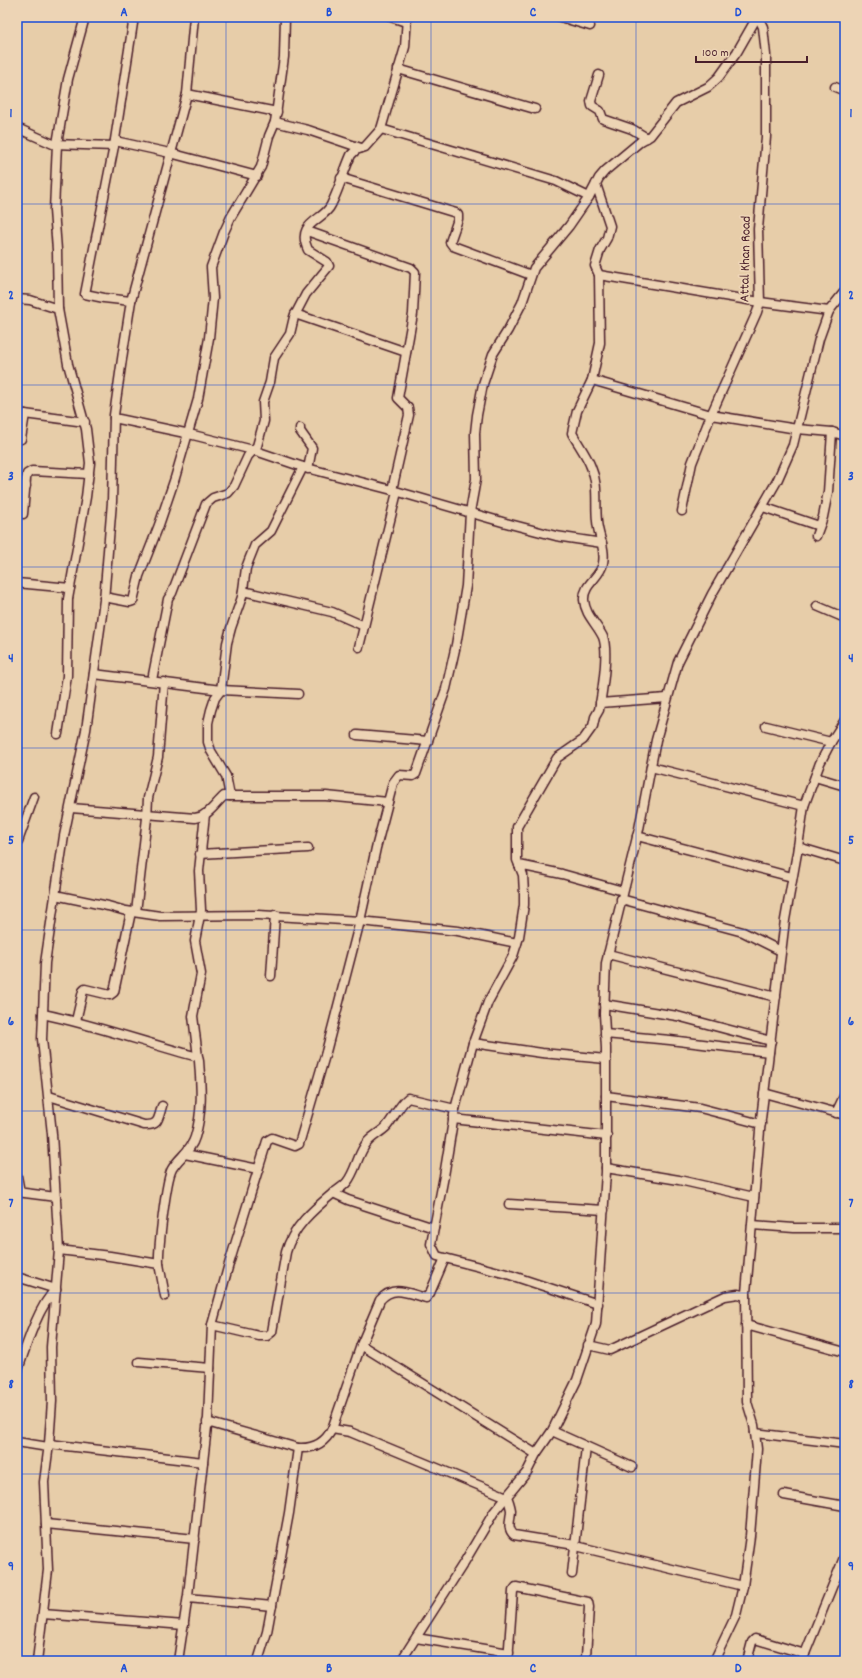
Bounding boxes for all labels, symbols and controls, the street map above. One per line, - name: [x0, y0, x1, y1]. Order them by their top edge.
- text: A: [120, 4, 128, 23]
- text: B: [326, 4, 332, 23]
- text: C: [530, 4, 537, 23]
- text: D: [735, 4, 742, 23]
- scale bar: [696, 38, 807, 64]
- text: 100 m: [702, 45, 729, 62]
- text: 1: [10, 105, 13, 124]
- text: 1: [850, 105, 853, 124]
- street label: Attal Khan Road: [735, 216, 757, 302]
- text: 2: [8, 287, 14, 306]
- text: 2: [848, 287, 854, 306]
- text: 3: [8, 468, 14, 487]
- text: 3: [848, 468, 854, 487]
- text: 4: [8, 650, 14, 669]
- text: 4: [848, 650, 854, 669]
- text: 5: [8, 832, 14, 851]
- text: 5: [848, 832, 854, 851]
- text: 6: [8, 1013, 15, 1032]
- text: 6: [848, 1013, 855, 1032]
- text: 7: [9, 1195, 14, 1214]
- text: 7: [849, 1195, 854, 1214]
- text: 8: [8, 1376, 14, 1395]
- text: 8: [848, 1376, 854, 1395]
- text: 9: [8, 1558, 14, 1577]
- text: 9: [848, 1558, 854, 1577]
- text: A: [120, 1660, 128, 1678]
- text: B: [326, 1660, 332, 1678]
- text: C: [530, 1660, 537, 1678]
- text: D: [735, 1660, 742, 1678]

